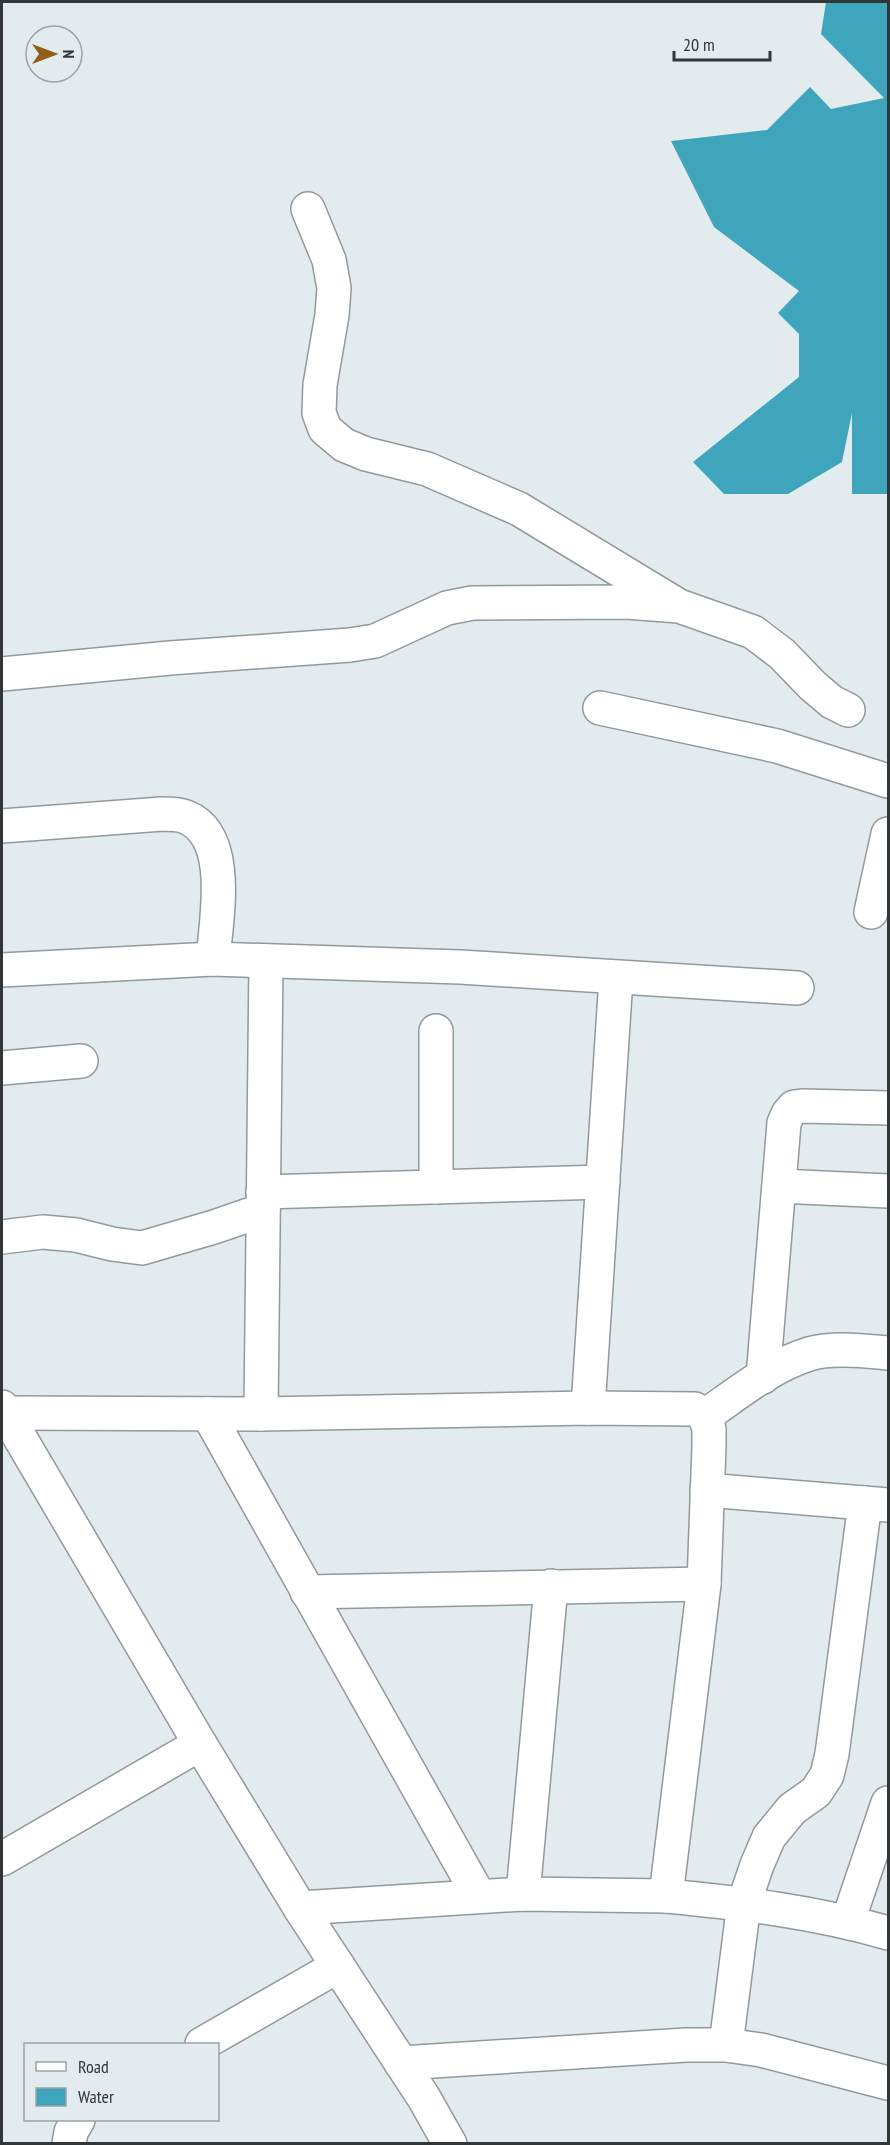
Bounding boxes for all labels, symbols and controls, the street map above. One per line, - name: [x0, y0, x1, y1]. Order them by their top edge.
- north arrow: [24, 24, 84, 84]
- scale bar: [674, 24, 770, 62]
- text: 20 m: [683, 33, 715, 56]
- text: N: [59, 50, 79, 58]
- legend: [24, 2043, 219, 2121]
- text: Road: [78, 2055, 109, 2078]
- text: Water: [78, 2085, 114, 2108]

